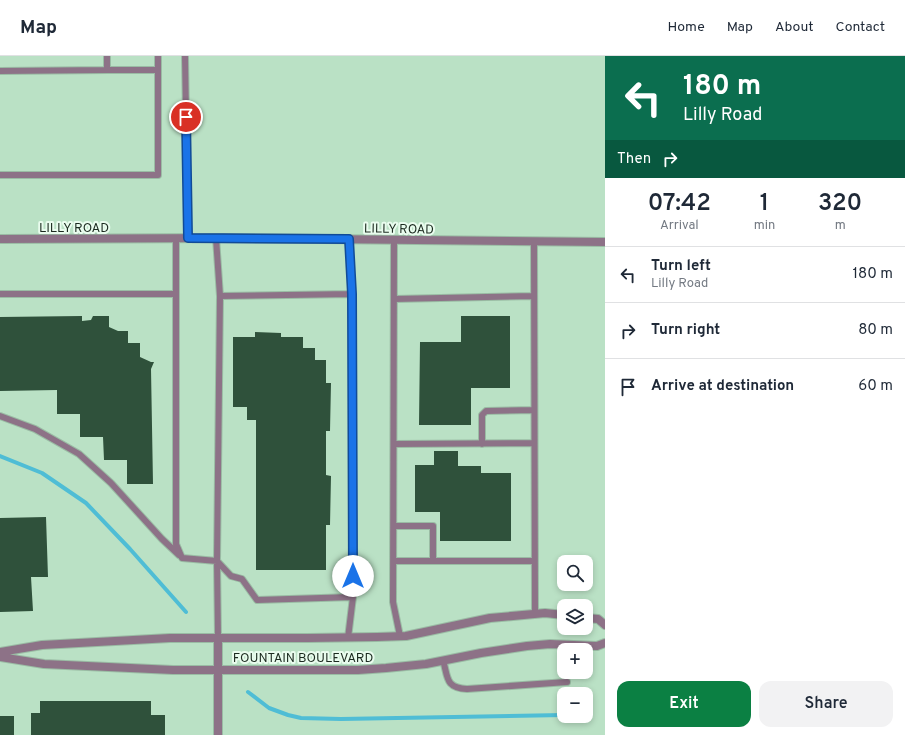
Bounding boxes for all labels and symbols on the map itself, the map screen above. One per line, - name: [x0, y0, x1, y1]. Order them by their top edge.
- pin: [169, 100, 203, 134]
- street label: LILLY ROAD: [39, 221, 109, 237]
- street label: LILLY ROAD: [364, 221, 434, 239]
- position arrow: [332, 555, 374, 597]
- street label: FOUNTAIN BOULEVARD: [233, 651, 373, 667]

